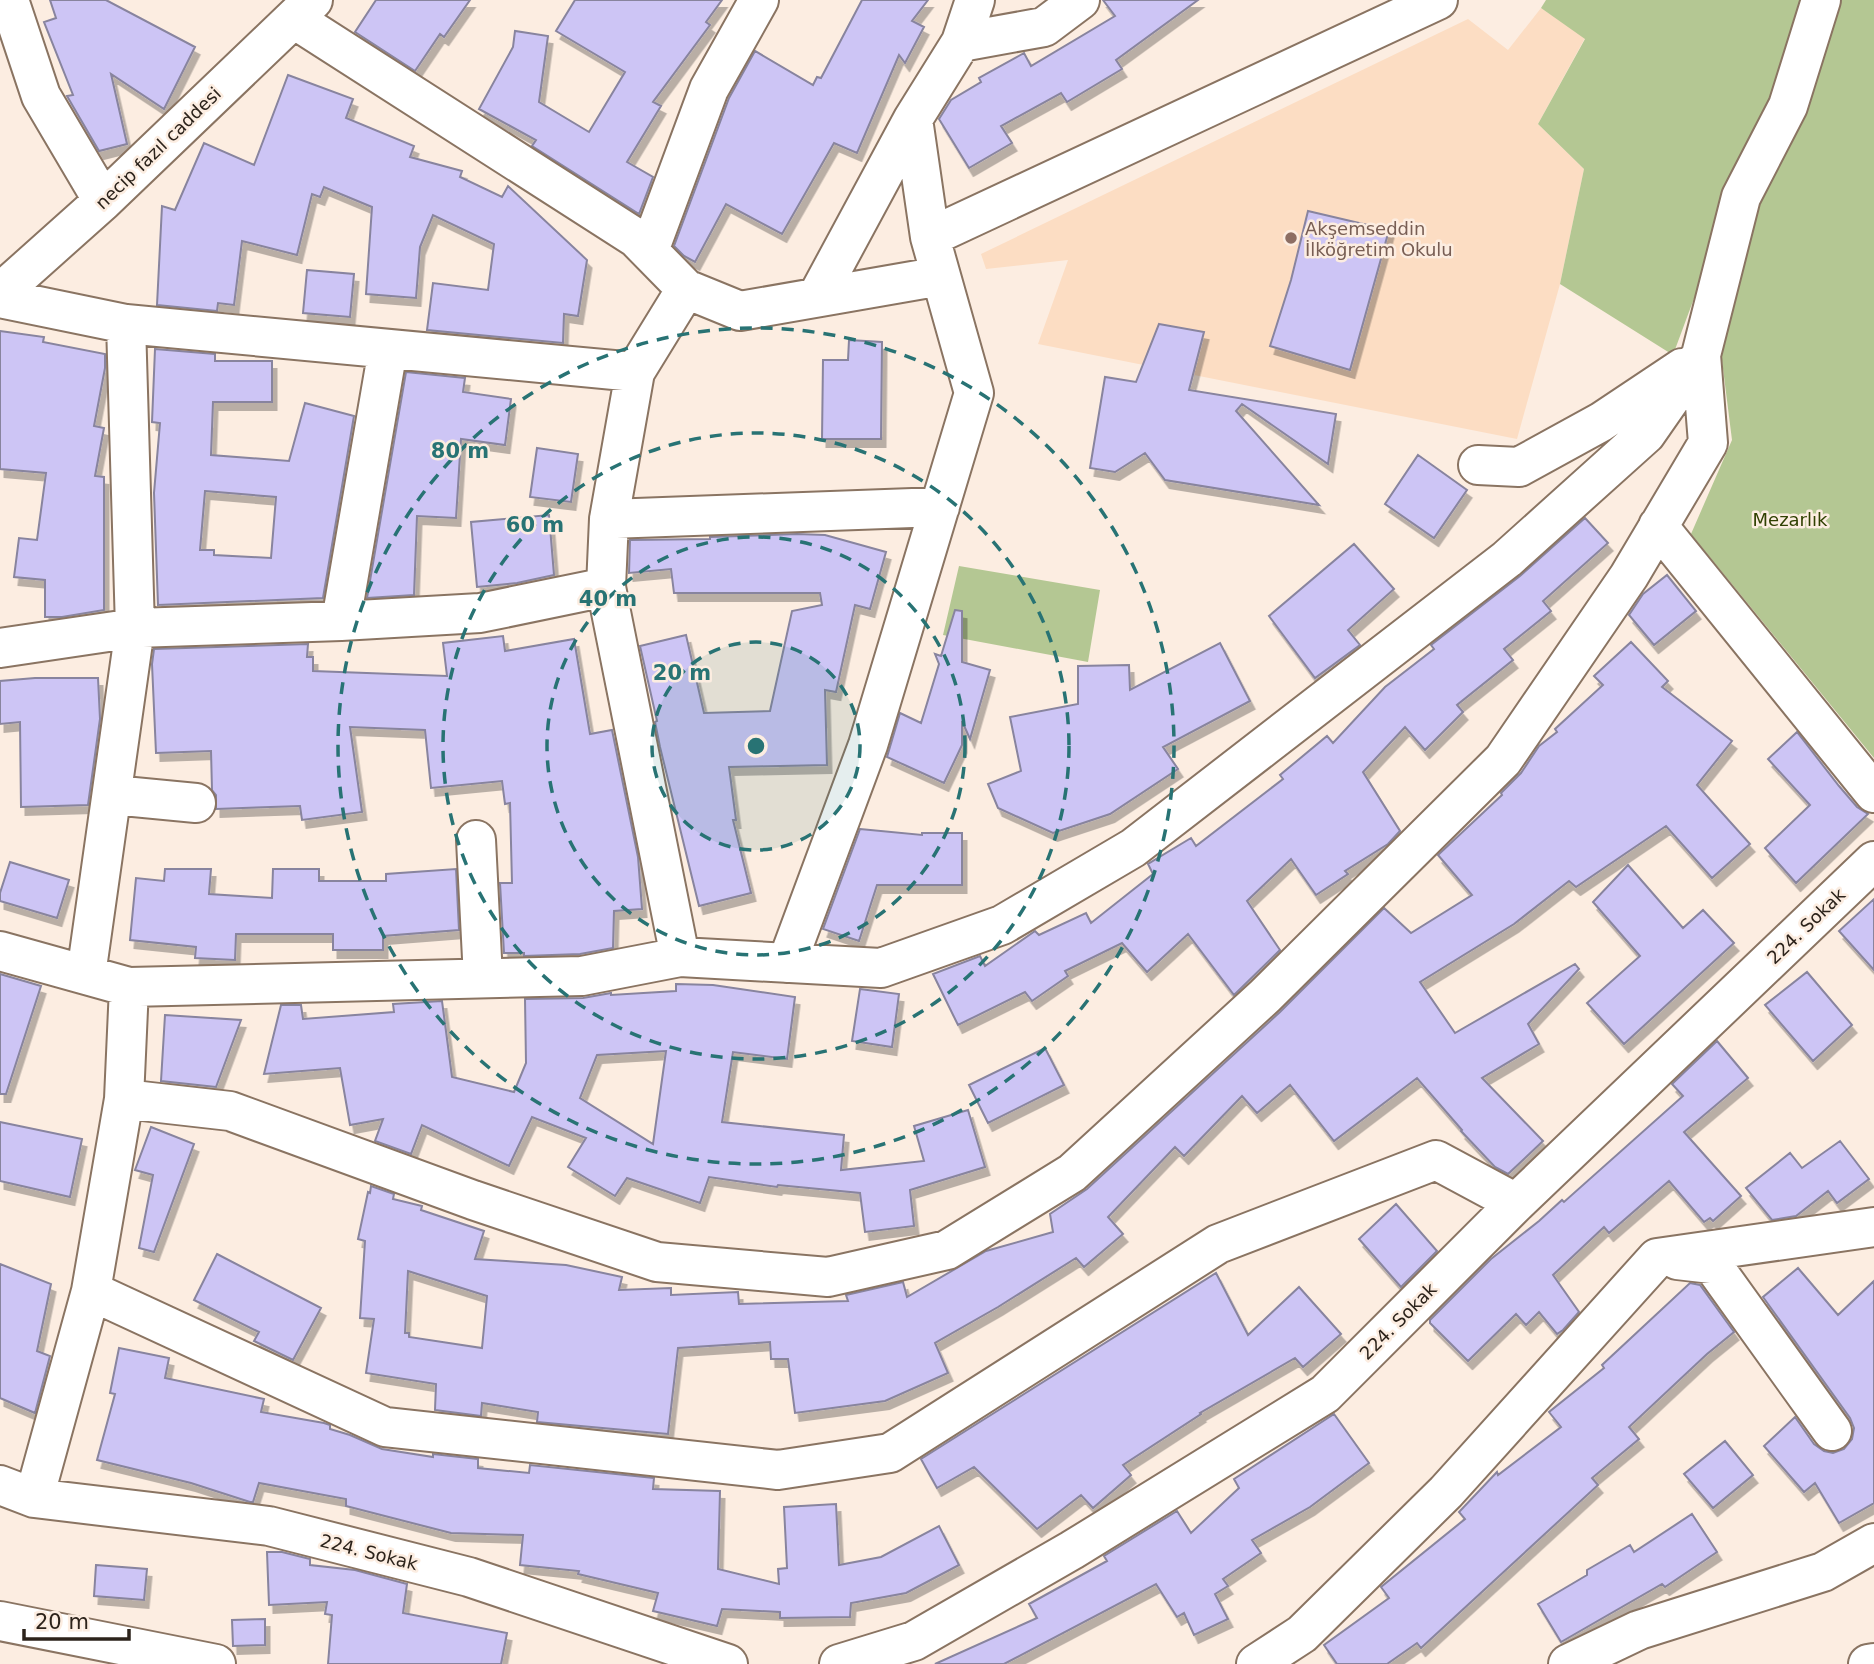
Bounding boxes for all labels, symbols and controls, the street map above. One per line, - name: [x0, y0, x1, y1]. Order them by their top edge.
- street label: necip fazıl caddesi: [91, 83, 225, 213]
- place label: Akşemseddin İlköğretim Okulu: [1305, 218, 1453, 260]
- marker: Akşemseddin İlköğretim Okulu: [1283, 230, 1299, 246]
- text: 80 m: [431, 439, 489, 463]
- park label: Mezarlık: [1753, 509, 1828, 530]
- text: 60 m: [506, 513, 564, 537]
- text: 40 m: [579, 587, 637, 611]
- text: 20 m: [653, 661, 711, 685]
- centre of rings: [744, 734, 768, 758]
- street label: 224. Sokak: [1763, 883, 1850, 968]
- street label: 224. Sokak: [1355, 1278, 1441, 1364]
- street label: 224. Sokak: [318, 1530, 421, 1574]
- scale bar: [24, 1598, 130, 1642]
- text: 20 m: [35, 1610, 89, 1634]

